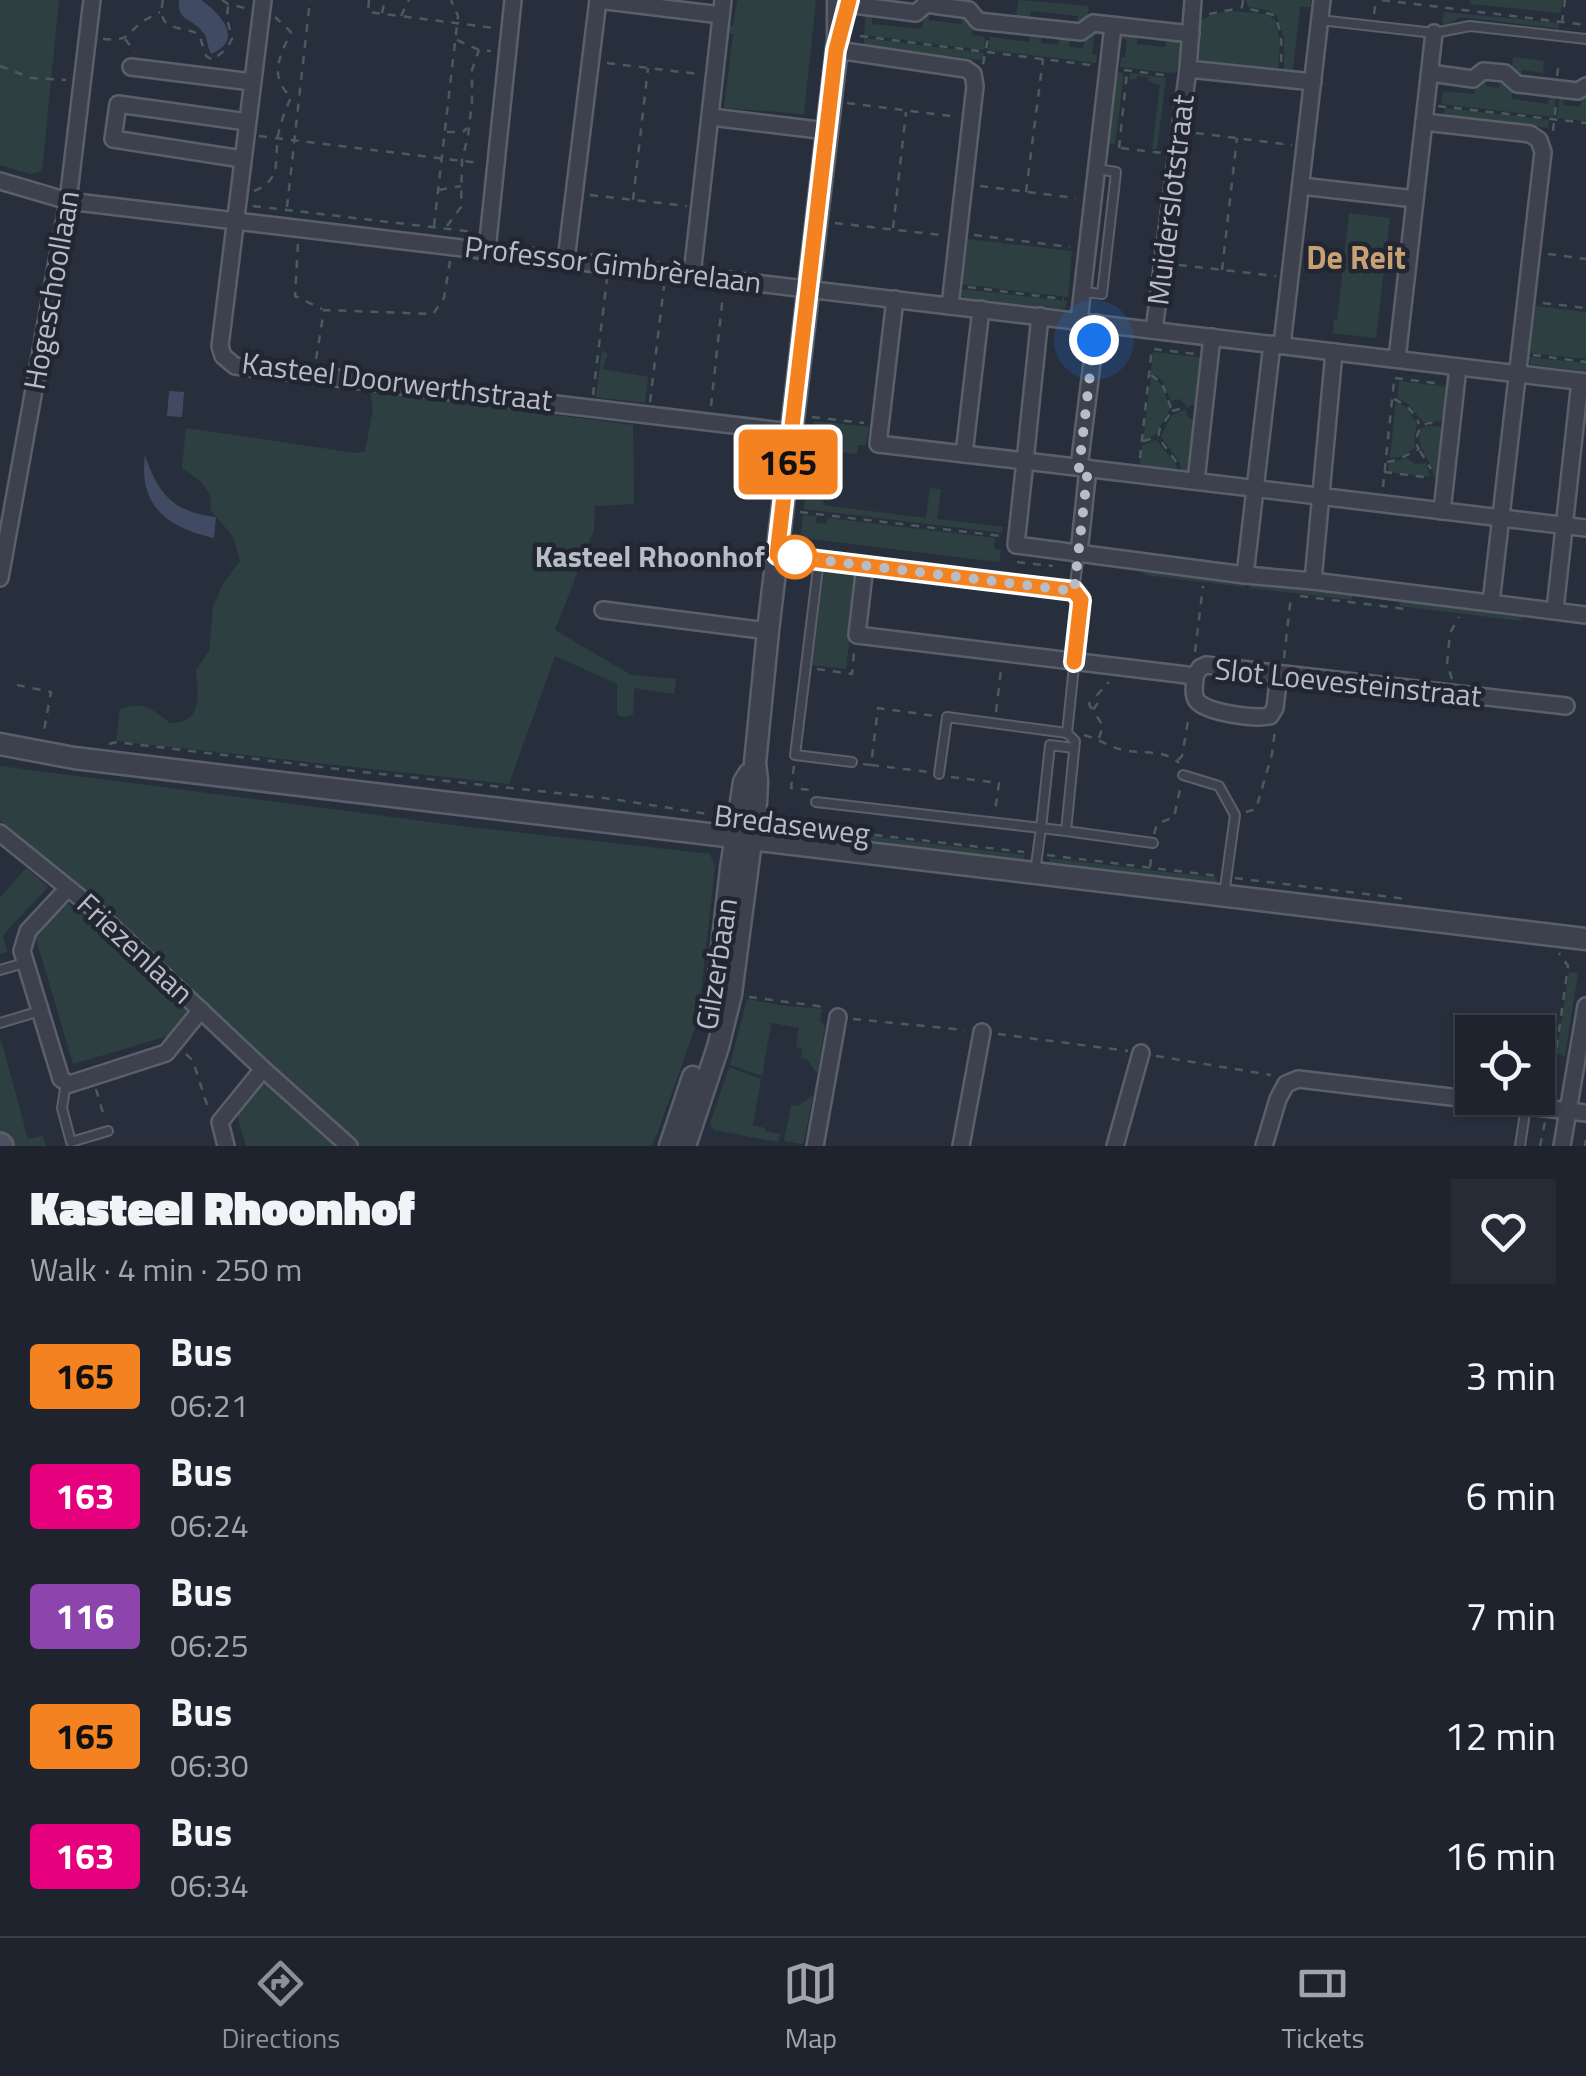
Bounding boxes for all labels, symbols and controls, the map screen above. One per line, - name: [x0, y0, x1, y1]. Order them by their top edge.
- street label: Muiderslotstraat: [1134, 92, 1206, 308]
- street label: Hogeschoollaan: [11, 187, 91, 393]
- street label: Professor Gimbrèrelaan: [462, 223, 764, 305]
- district label: De Reit: [1306, 233, 1406, 281]
- your location: [1069, 315, 1119, 365]
- street label: Kasteel Doorwerthstraat: [239, 339, 555, 423]
- line badge: 165: [730, 430, 846, 494]
- text: 165: [759, 435, 817, 489]
- place label: Kasteel Rhoonhof: [535, 533, 765, 579]
- marker: Kasteel Rhoonhof: [774, 536, 816, 578]
- street label: Slot Loevesteinstraat: [1212, 645, 1484, 719]
- street label: Bredaseweg: [711, 792, 873, 856]
- street label: Friezenlaan: [67, 882, 204, 1015]
- street label: Gilzerbaan: [683, 895, 749, 1033]
- map controls: [1455, 1015, 1555, 1115]
- button: locate: [1455, 1015, 1555, 1115]
- text: Kasteel Rhoonhof: [30, 1171, 415, 1244]
- button: heart: [1451, 1179, 1556, 1284]
- text: Walk · 4 min · 250 m: [30, 1245, 302, 1293]
- text: Bus: [170, 1323, 232, 1381]
- text: 3 min: [1466, 1347, 1556, 1405]
- text: 165: [56, 1349, 114, 1403]
- text: 06:21: [170, 1381, 249, 1429]
- text: Bus: [170, 1443, 232, 1501]
- text: 6 min: [1466, 1467, 1556, 1525]
- text: 163: [56, 1469, 114, 1523]
- text: 06:24: [170, 1501, 249, 1549]
- text: Bus: [170, 1563, 232, 1621]
- text: 7 min: [1466, 1587, 1556, 1645]
- text: 116: [56, 1589, 114, 1643]
- text: 06:25: [170, 1621, 249, 1669]
- text: Bus: [170, 1683, 232, 1741]
- text: 12 min: [1445, 1707, 1556, 1765]
- text: 165: [56, 1709, 114, 1763]
- text: 06:30: [170, 1741, 249, 1789]
- text: Bus: [170, 1803, 232, 1861]
- text: 16 min: [1445, 1827, 1556, 1885]
- text: 163: [56, 1829, 114, 1883]
- text: 06:34: [170, 1861, 249, 1909]
- tab: Directions: [222, 1956, 340, 2059]
- tab: Map: [783, 1956, 838, 2059]
- tab: Tickets: [1281, 1956, 1364, 2059]

